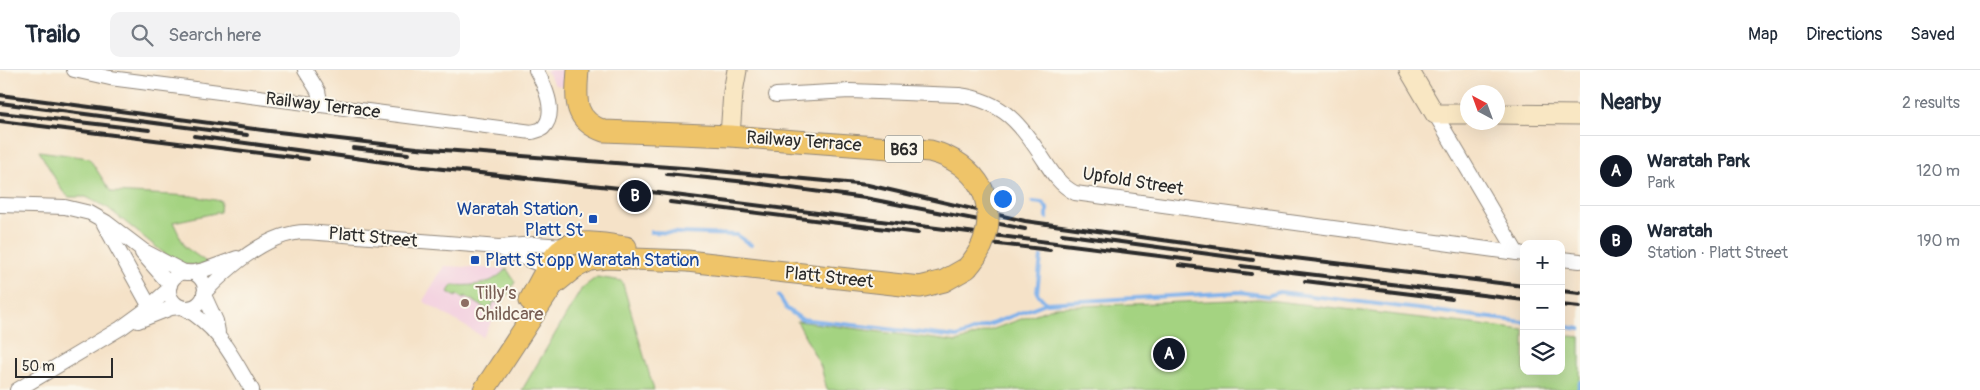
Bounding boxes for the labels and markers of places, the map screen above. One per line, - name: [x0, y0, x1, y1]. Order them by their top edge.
- pin: B: [619, 177, 651, 215]
- place label: Waratah Station, Platt St: [457, 198, 584, 242]
- marker: Waratah Station, Platt St: [587, 213, 599, 225]
- place label: Platt St opp Waratah Station: [485, 249, 700, 272]
- marker: Platt St opp Waratah Station: [469, 254, 481, 266]
- place label: Tilly’s Childcare: [475, 282, 544, 326]
- marker: Tilly’s Childcare: [459, 297, 471, 309]
- pin: A: [1153, 335, 1185, 373]

